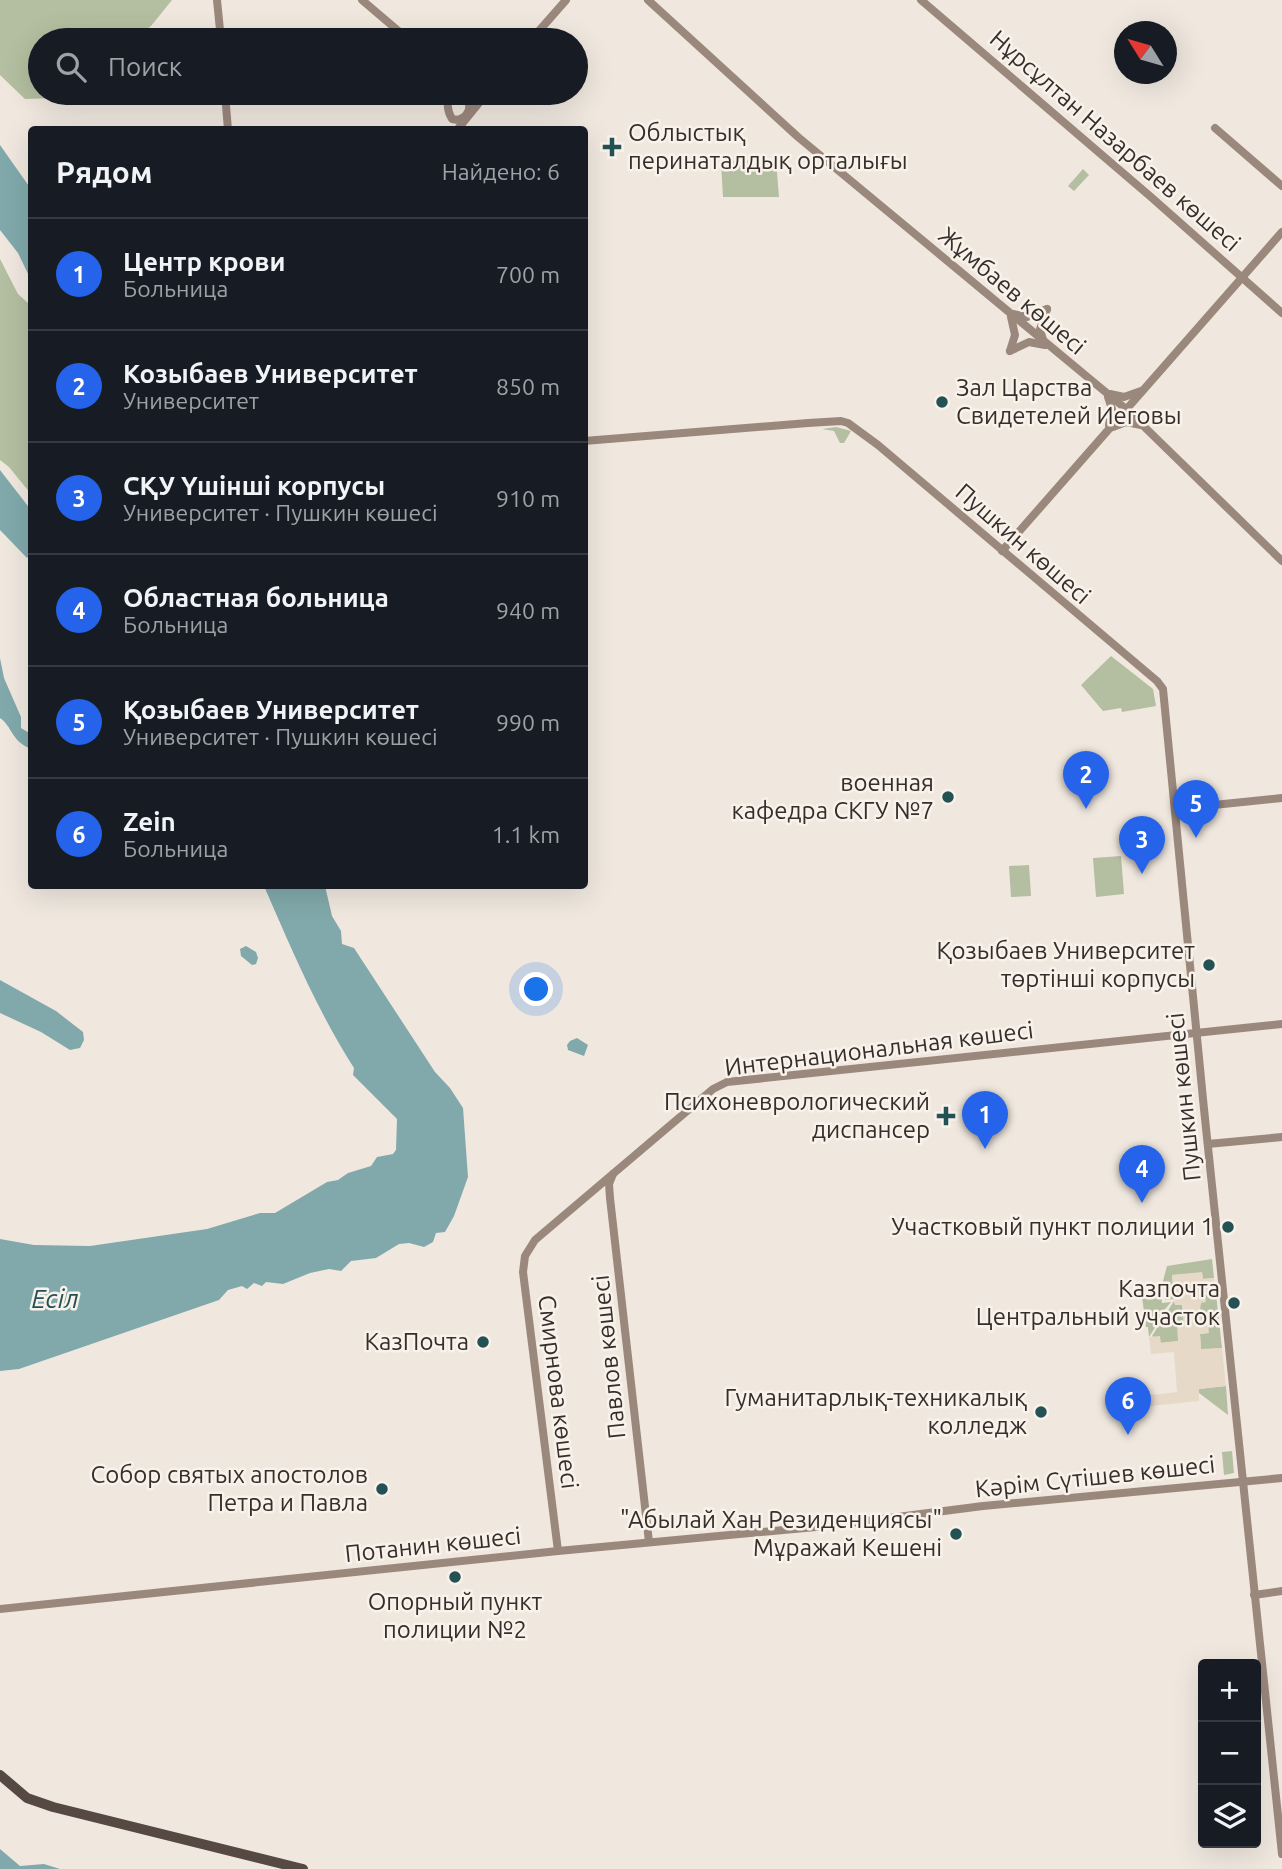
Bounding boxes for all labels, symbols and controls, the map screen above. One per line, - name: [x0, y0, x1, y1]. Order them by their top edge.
- north arrow: [1114, 21, 1177, 84]
- street label: Нұрсұлтан Назарбаев көшесі: [985, 25, 1246, 257]
- search box: [28, 28, 588, 105]
- icon: search: [52, 48, 90, 86]
- text: Поиск: [108, 52, 182, 81]
- place label: Облыстық перинаталдық орталығы: [628, 119, 908, 174]
- marker: Облыстық перинаталдық орталығы: [602, 137, 622, 157]
- text: Рядом: [56, 155, 152, 189]
- text: Найдено: 6: [442, 159, 560, 184]
- street label: Жұмбаев көшесі: [934, 221, 1091, 360]
- text: Центр крови: [123, 247, 285, 276]
- text: 1: [73, 262, 85, 287]
- text: 700 m: [496, 262, 560, 287]
- text: Больница: [123, 276, 228, 301]
- text: Козыбаев Университет: [123, 359, 418, 388]
- text: 2: [73, 374, 85, 399]
- text: 850 m: [496, 374, 560, 399]
- place label: Зал Царства Свидетелей Иеговы: [956, 374, 1182, 429]
- text: Университет: [123, 388, 259, 413]
- marker: Зал Царства Свидетелей Иеговы: [934, 394, 950, 410]
- text: СҚУ Үшінші корпусы: [123, 471, 385, 500]
- street label: Пушкин көшесі: [951, 478, 1096, 609]
- text: 3: [73, 486, 85, 511]
- text: 910 m: [496, 486, 560, 511]
- text: Университет · Пушкин көшесі: [123, 500, 438, 525]
- text: Областная больница: [123, 583, 389, 612]
- text: 4: [73, 598, 85, 623]
- text: 940 m: [496, 598, 560, 623]
- text: Больница: [123, 612, 228, 637]
- text: Қозыбаев Университет: [123, 695, 419, 724]
- text: 5: [73, 710, 85, 735]
- text: 990 m: [496, 710, 560, 735]
- text: Университет · Пушкин көшесі: [123, 724, 438, 749]
- pin: 2: [1063, 751, 1109, 809]
- place label: военная кафедра СКГУ №7: [731, 769, 934, 824]
- pin: 5: [1173, 780, 1219, 838]
- marker: военная кафедра СКГУ №7: [940, 789, 956, 805]
- text: Zein: [123, 807, 176, 836]
- pin: 3: [1119, 816, 1165, 874]
- text: 6: [73, 822, 85, 847]
- text: 1.1 km: [492, 822, 560, 847]
- text: Больница: [123, 836, 228, 861]
- place label: Қозыбаев Университет төртінші корпусы: [936, 937, 1195, 992]
- marker: Қозыбаев Университет төртінші корпусы: [1201, 957, 1217, 973]
- your location: [519, 972, 553, 1006]
- street label: Пушкин көшесі: [1161, 1011, 1206, 1183]
- street label: Интернациональная көшесі: [723, 1016, 1035, 1081]
- place label: Психоневрологический диспансер: [664, 1088, 930, 1143]
- pin: 1: [962, 1091, 1008, 1149]
- marker: Психоневрологический диспансер: [936, 1106, 956, 1126]
- pin: 4: [1119, 1145, 1165, 1203]
- place label: Участковый пункт полиции 1: [891, 1213, 1214, 1240]
- marker: Участковый пункт полиции 1: [1220, 1219, 1236, 1235]
- street label: Павлов көшесі: [586, 1274, 631, 1440]
- place label: Казпочта Центральный участок: [976, 1275, 1220, 1330]
- water label: Есіл: [32, 1284, 78, 1313]
- street label: Смирнова көшесі: [533, 1293, 584, 1490]
- marker: Казпочта Центральный участок: [1226, 1295, 1242, 1311]
- place label: КазПочта: [364, 1328, 469, 1355]
- marker: КазПочта: [475, 1334, 491, 1350]
- pin: 6: [1105, 1377, 1151, 1435]
- place label: Гуманитарлық-техникалық колледж: [725, 1384, 1027, 1439]
- marker: Гуманитарлық-техникалық колледж: [1033, 1404, 1049, 1420]
- street label: Кәрім Сүтішев көшесі: [974, 1450, 1216, 1503]
- place label: Собор святых апостолов Петра и Павла: [91, 1461, 368, 1516]
- marker: Собор святых апостолов Петра и Павла: [374, 1481, 390, 1497]
- place label: "Абылай Хан Резиденциясы" Мұражай Кешені: [620, 1506, 942, 1561]
- street label: Потанин көшесі: [344, 1522, 522, 1567]
- marker: "Абылай Хан Резиденциясы" Мұражай Кешені: [948, 1526, 964, 1542]
- marker: Опорный пункт полиции №2: [447, 1569, 463, 1585]
- place label: Опорный пункт полиции №2: [368, 1588, 543, 1643]
- map controls: [1198, 1659, 1261, 1848]
- button: +: [1198, 1659, 1261, 1722]
- button: −: [1198, 1722, 1261, 1785]
- button: layers: [1198, 1785, 1261, 1848]

